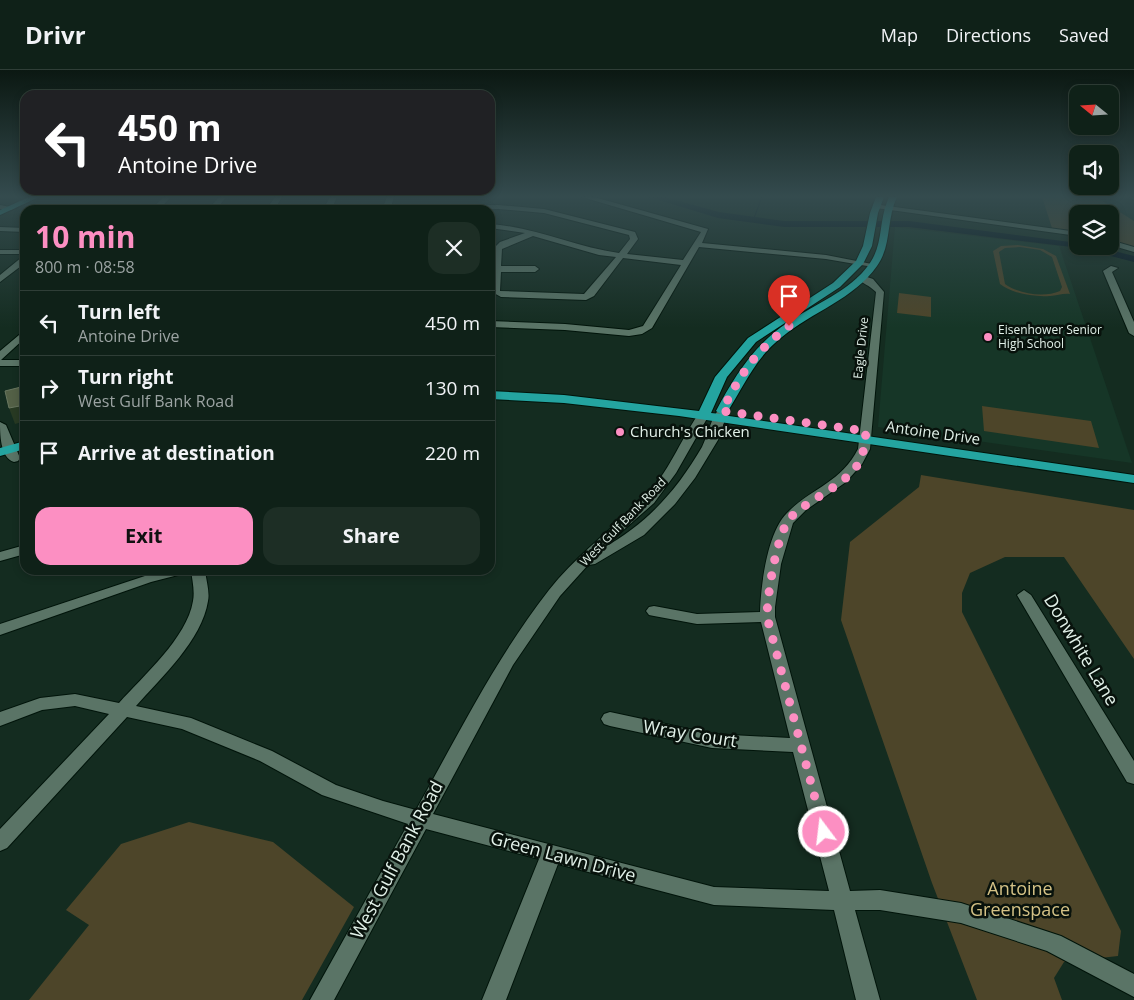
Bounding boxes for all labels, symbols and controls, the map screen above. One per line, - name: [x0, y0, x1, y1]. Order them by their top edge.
- text: Drivr: [25, 18, 86, 51]
- text: Map: [881, 23, 918, 47]
- text: Directions: [946, 23, 1031, 47]
- text: Saved: [1059, 23, 1109, 47]
- north arrow: [1069, 85, 1119, 135]
- map controls: [1069, 85, 1119, 255]
- text: 450 m: [118, 104, 222, 151]
- icon: left: [35, 110, 100, 175]
- button: sound: [1069, 145, 1119, 195]
- text: Antoine Drive: [118, 149, 257, 179]
- button: layers: [1069, 205, 1119, 255]
- text: 10 min: [35, 216, 135, 257]
- button: close: [428, 222, 480, 274]
- text: 800 m · 08:58: [35, 256, 135, 278]
- pin: [768, 275, 810, 326]
- icon: arrive: [775, 282, 803, 310]
- text: Turn left: [78, 299, 160, 325]
- icon: left: [35, 309, 63, 337]
- text: 450 m: [425, 310, 480, 336]
- street label: Eagle Drive: [849, 316, 872, 380]
- place label: Eisenhower Senior High School: [998, 321, 1102, 352]
- text: Antoine Drive: [78, 325, 179, 347]
- marker: Eisenhower Senior High School: [982, 331, 994, 343]
- text: Turn right: [78, 364, 173, 390]
- icon: right: [35, 374, 63, 402]
- text: 130 m: [425, 375, 480, 401]
- text: West Gulf Bank Road: [78, 390, 234, 412]
- street label: Antoine Drive: [885, 415, 982, 449]
- place label: Church's Chicken: [630, 421, 750, 441]
- marker: Church's Chicken: [614, 426, 626, 438]
- icon: arrive: [35, 439, 63, 467]
- text: Arrive at destination: [78, 440, 275, 466]
- text: 220 m: [425, 440, 480, 466]
- street label: West Gulf Bank Road: [576, 474, 669, 570]
- button: Exit: [35, 507, 253, 565]
- button: Share: [263, 507, 480, 565]
- street label: Donwhite Lane: [1039, 589, 1125, 710]
- street label: Wray Court: [642, 714, 739, 752]
- street label: West Gulf Bank Road: [344, 776, 448, 943]
- position arrow: [797, 805, 849, 857]
- street label: Green Lawn Drive: [488, 825, 639, 887]
- park label: Antoine Greenspace: [970, 876, 1070, 921]

